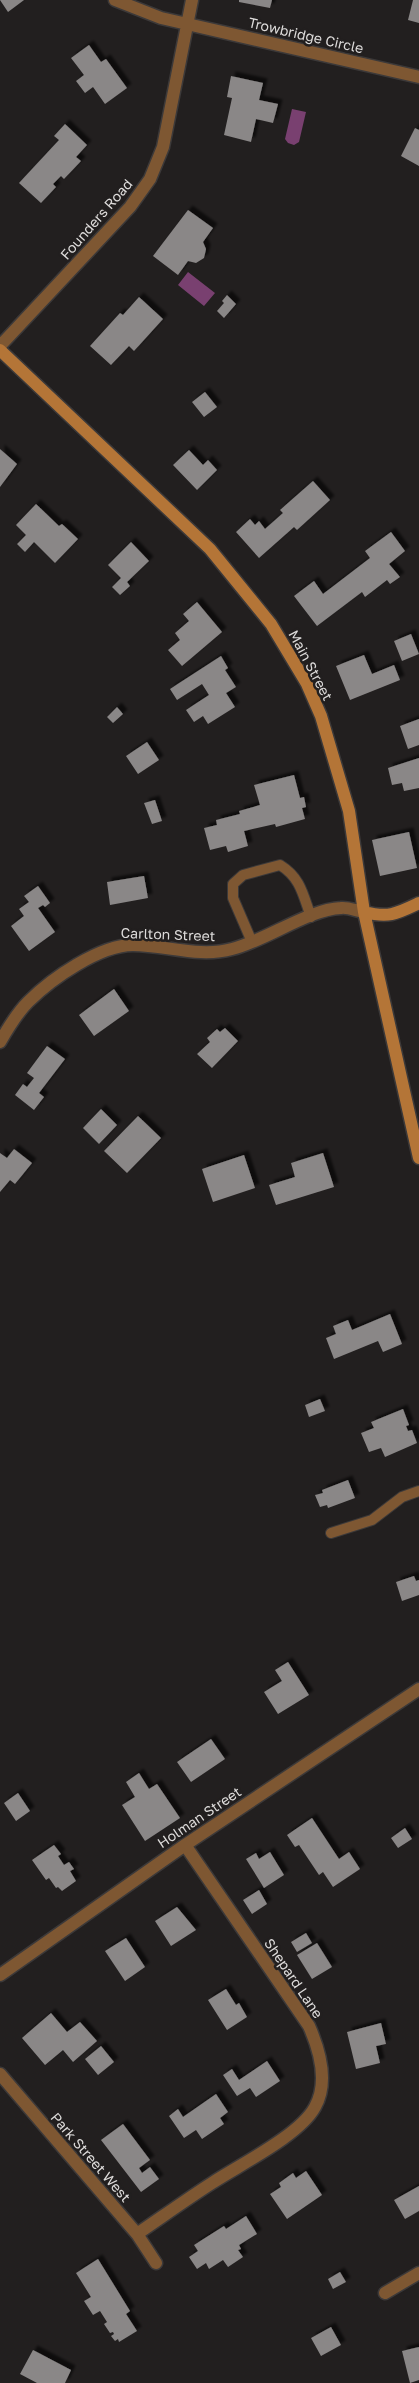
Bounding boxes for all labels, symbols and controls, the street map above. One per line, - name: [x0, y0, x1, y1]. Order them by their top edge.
- street label: Trowbridge Circle: [247, 13, 365, 57]
- street label: Founders Road: [56, 175, 136, 263]
- street label: Main Street: [285, 627, 337, 703]
- street label: Carlton Street: [120, 924, 216, 944]
- street label: Holman Street: [154, 1783, 244, 1851]
- street label: Shepard Lane: [261, 1935, 327, 2021]
- street label: Park Street West: [48, 2109, 134, 2205]

